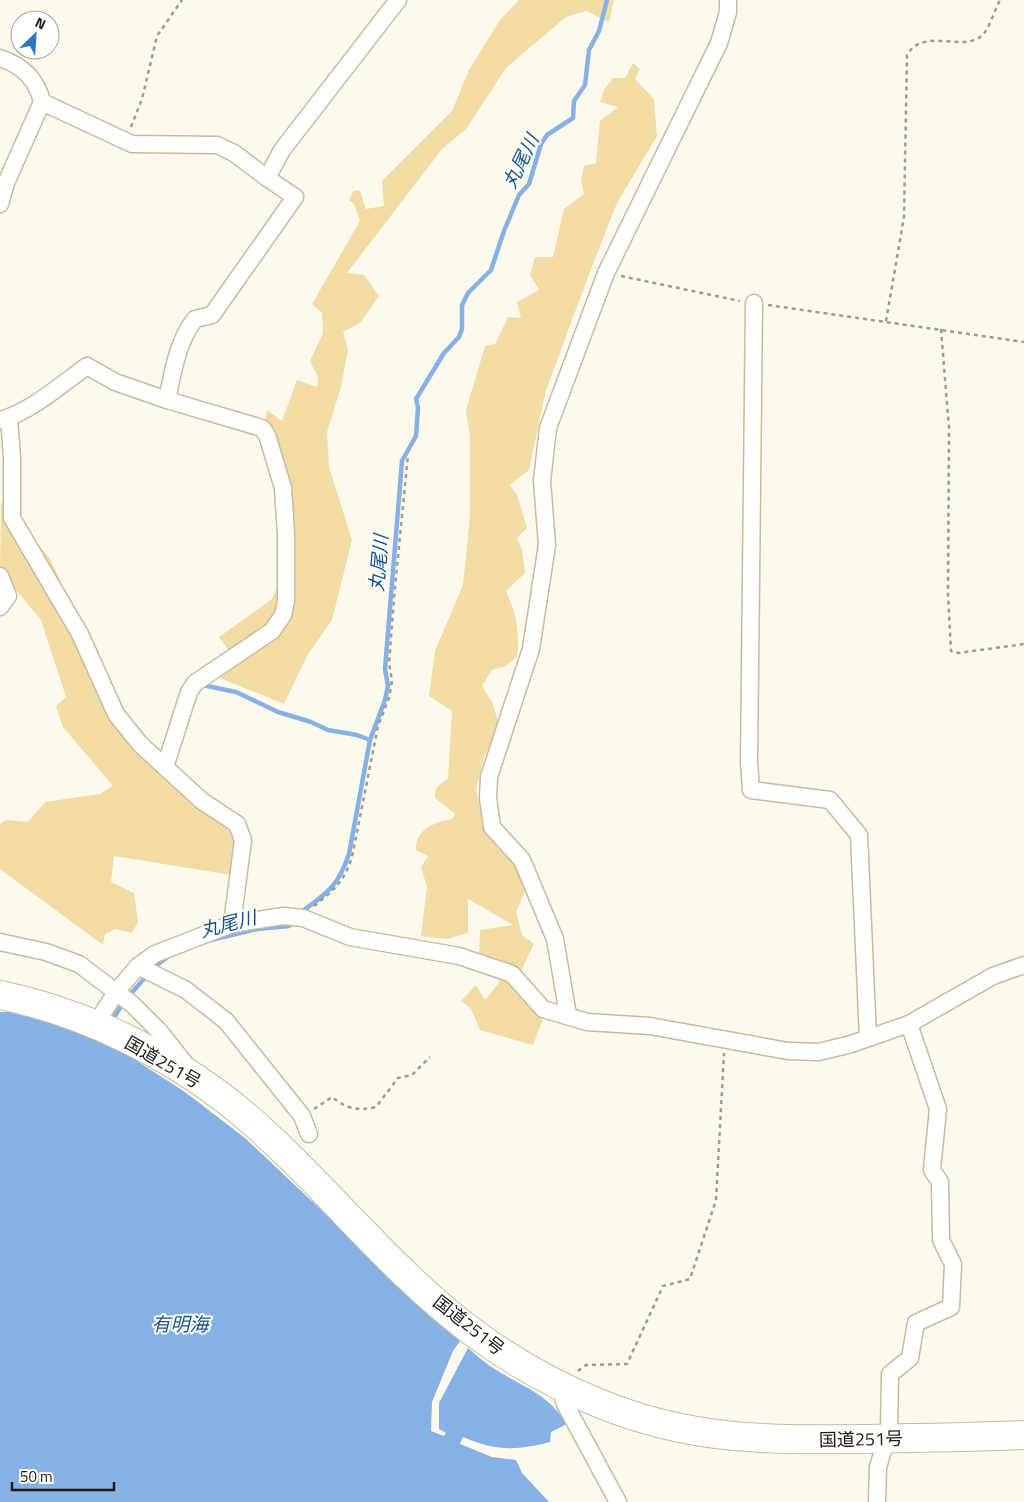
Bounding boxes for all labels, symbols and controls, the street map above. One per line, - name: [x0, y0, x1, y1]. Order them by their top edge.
- north arrow: [10, 10, 60, 60]
- text: N: [32, 11, 50, 34]
- water label: 丸尾川: [494, 127, 546, 193]
- water label: 丸尾川: [361, 531, 395, 593]
- water label: 丸尾川: [197, 902, 261, 944]
- street label: 国道251号: [120, 1029, 206, 1095]
- street label: 国道251号: [427, 1288, 511, 1362]
- water label: 有明海: [151, 1309, 211, 1338]
- street label: 国道251号: [819, 1425, 903, 1453]
- scale bar: [12, 1460, 115, 1492]
- text: 50 m: [20, 1465, 53, 1488]

